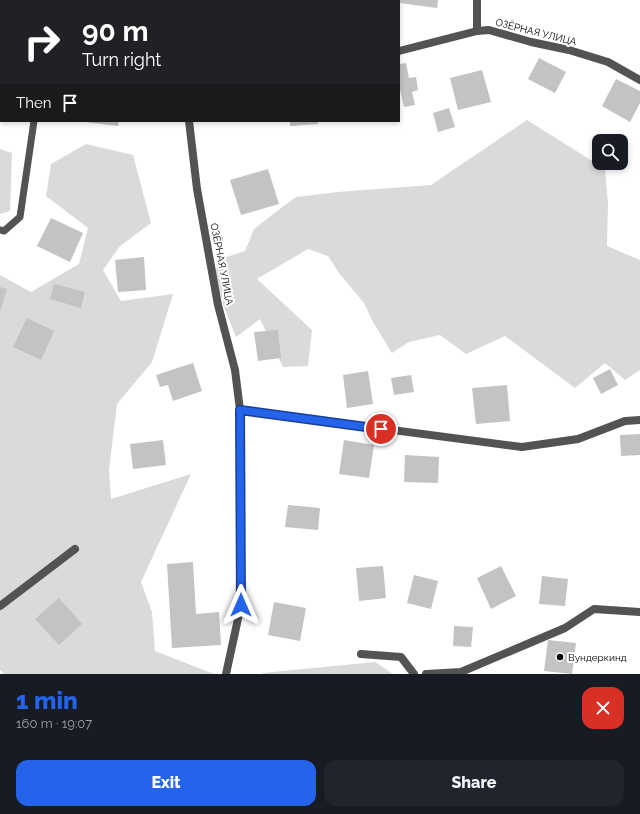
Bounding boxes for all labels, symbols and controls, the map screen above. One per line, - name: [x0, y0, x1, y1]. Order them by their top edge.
- text: 90 m: [82, 15, 148, 48]
- icon: right: [16, 16, 68, 68]
- street label: ОЗЁРНАЯ УЛИЦА: [494, 17, 578, 47]
- text: Turn right: [82, 49, 161, 70]
- icon: arrive: [59, 92, 81, 114]
- text: Then: [16, 94, 51, 112]
- map controls: [592, 134, 628, 170]
- button: search: [592, 134, 628, 170]
- street label: ОЗЁРНАЯ УЛИЦА: [209, 222, 235, 306]
- pin: [364, 412, 398, 446]
- icon: arrive: [370, 418, 392, 440]
- position arrow: [220, 584, 262, 626]
- marker: Вундеркинд: [555, 652, 565, 662]
- place label: Вундеркинд: [568, 652, 627, 663]
- text: 1 min: [16, 686, 78, 715]
- button: close: [582, 687, 624, 729]
- text: 160 m · 19:07: [16, 716, 92, 731]
- button: Exit: [16, 760, 316, 806]
- button: Share: [324, 760, 624, 806]

